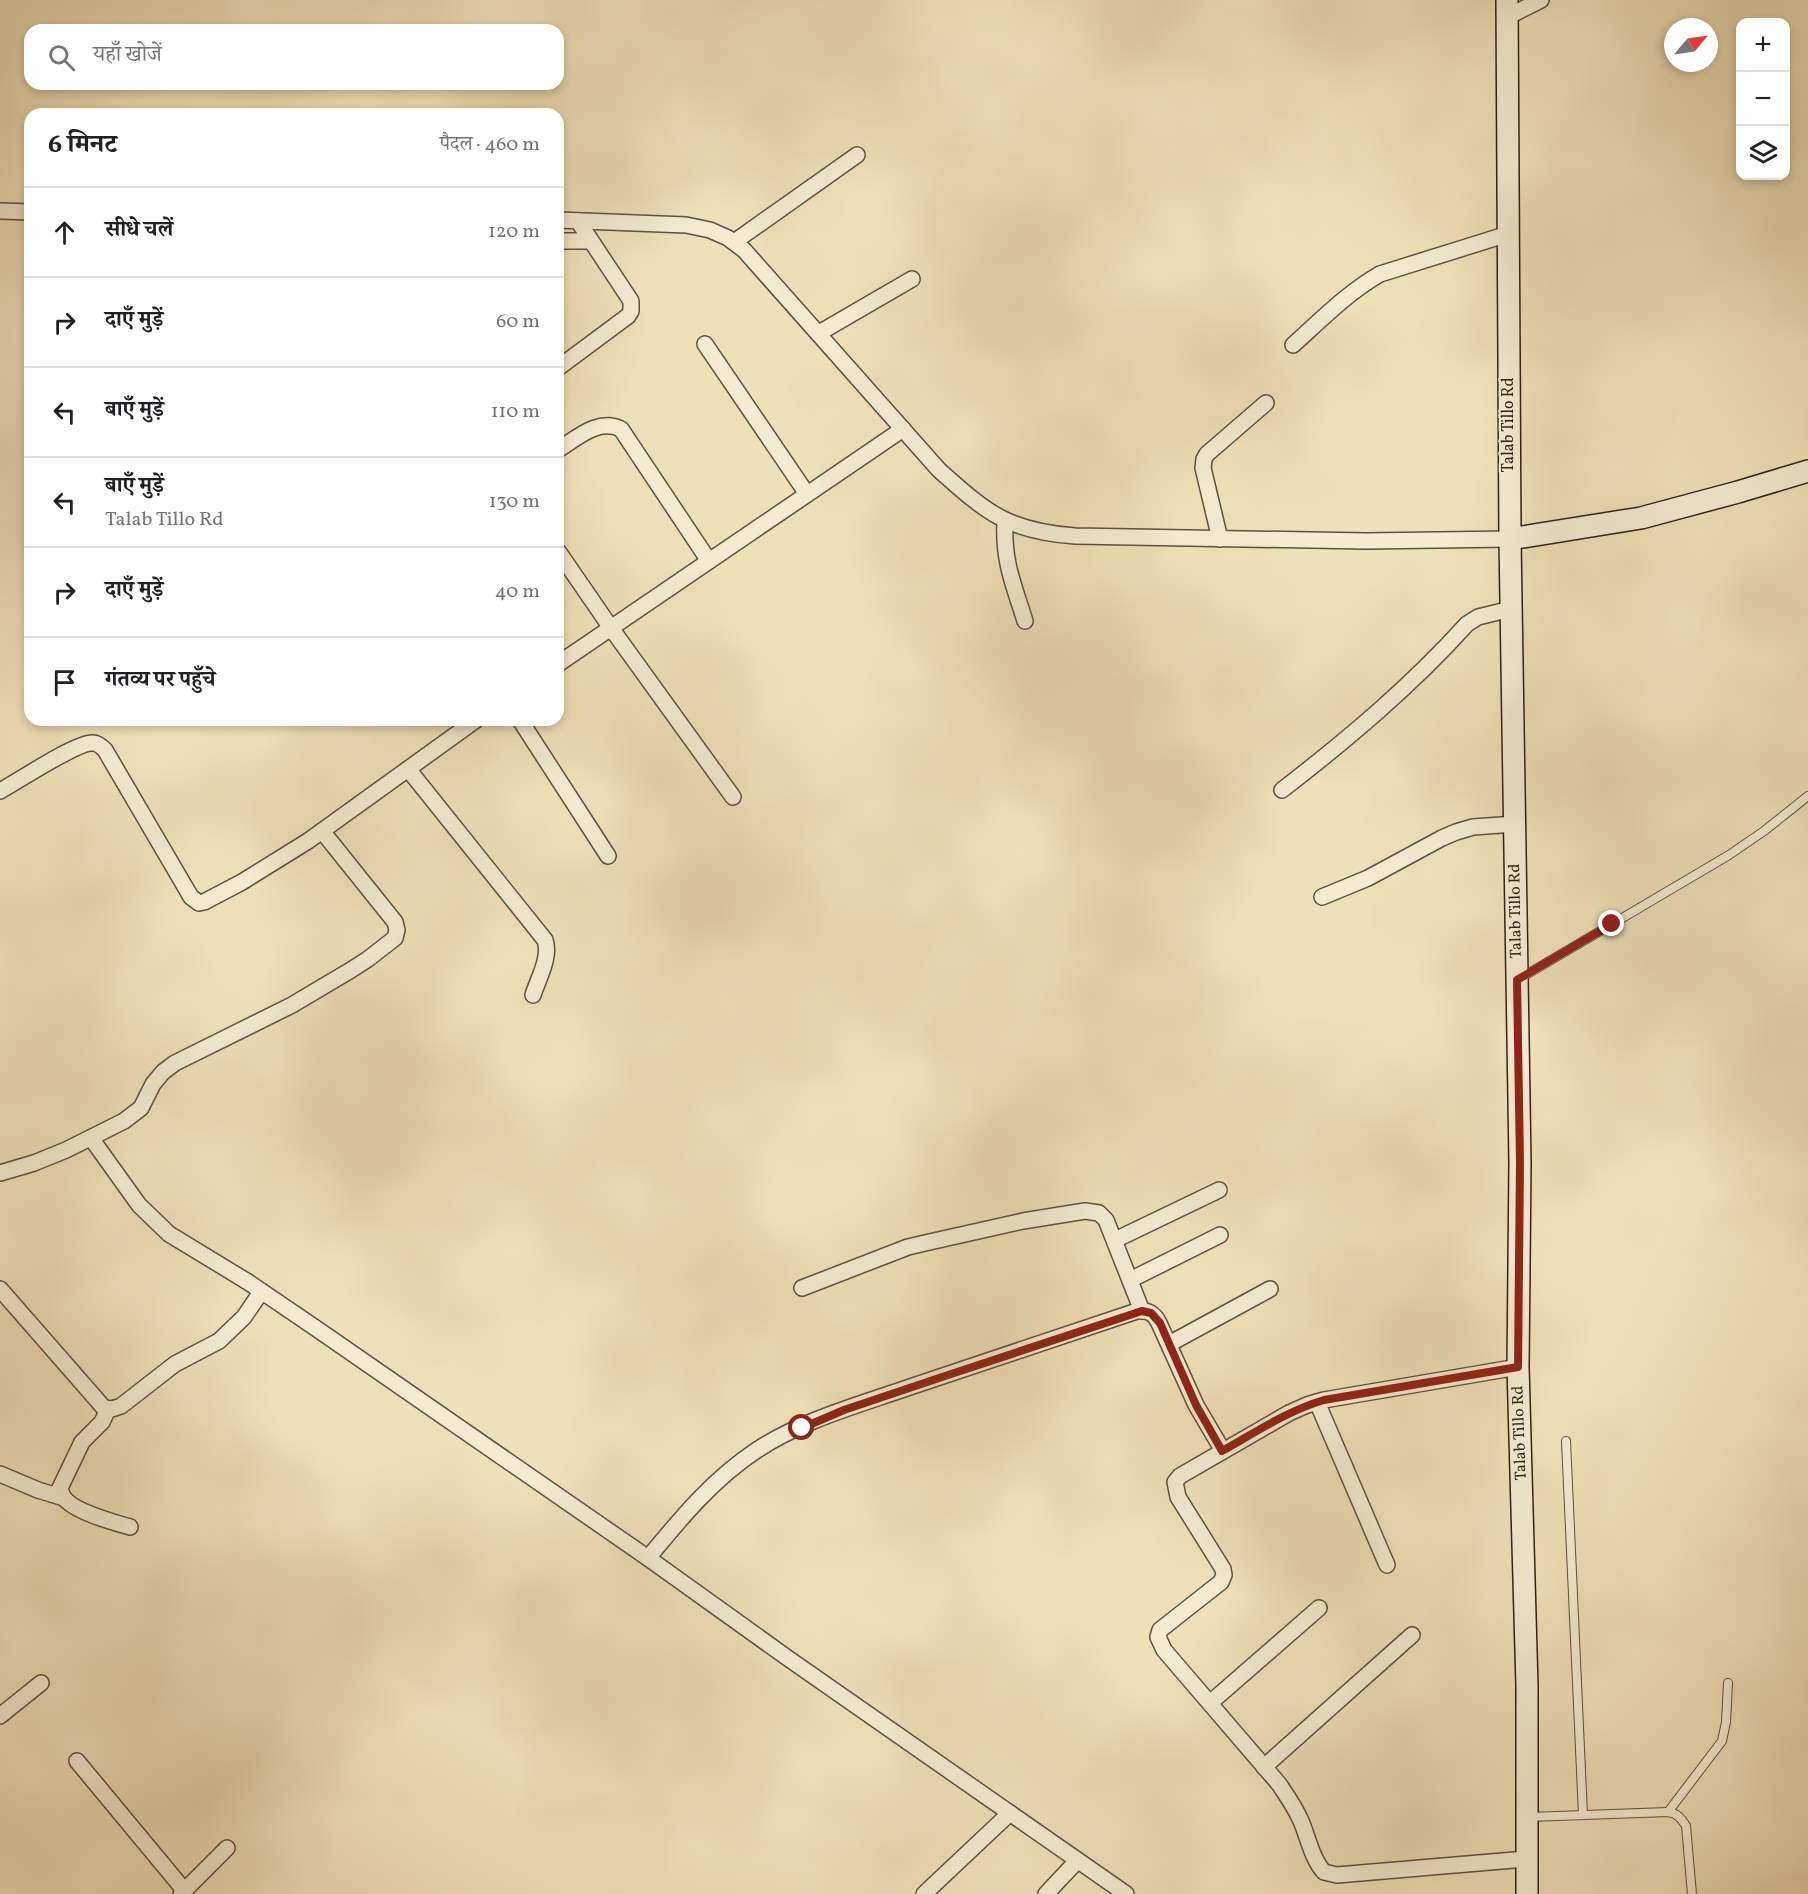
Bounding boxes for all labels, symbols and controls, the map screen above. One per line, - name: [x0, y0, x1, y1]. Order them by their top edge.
- north arrow: [1664, 18, 1718, 72]
- map controls: [1736, 18, 1790, 180]
- button: +: [1736, 18, 1790, 72]
- search box: [24, 24, 564, 90]
- text: यहाँ खोजें: [93, 40, 162, 71]
- icon: search: [45, 41, 78, 74]
- button: −: [1736, 72, 1790, 126]
- button: layers: [1736, 126, 1790, 180]
- text: 6 मिनट: [48, 127, 117, 163]
- text: पैदल · 460 m: [440, 131, 540, 159]
- text: सीधे चलें: [105, 215, 173, 246]
- icon: ahead: [48, 216, 81, 249]
- text: 120 m: [488, 218, 540, 246]
- text: दाएँ मुड़ें: [105, 305, 163, 336]
- icon: right: [48, 306, 81, 339]
- text: 60 m: [496, 308, 540, 336]
- street label: Talab Tillo Rd: [1498, 378, 1520, 472]
- text: बाएँ मुड़ें: [105, 395, 164, 426]
- icon: left: [48, 396, 81, 429]
- text: 110 m: [491, 398, 540, 426]
- text: बाएँ मुड़ें: [105, 471, 164, 502]
- icon: left: [48, 486, 81, 519]
- text: 130 m: [489, 488, 540, 516]
- text: Talab Tillo Rd: [105, 506, 224, 534]
- text: दाएँ मुड़ें: [105, 575, 163, 606]
- icon: right: [48, 576, 81, 609]
- text: 40 m: [495, 578, 540, 606]
- text: गंतव्य पर पहुँचे: [105, 665, 216, 696]
- icon: arrive: [48, 666, 81, 699]
- street label: Talab Tillo Rd: [1504, 863, 1528, 959]
- route end: [1598, 910, 1624, 936]
- street label: Talab Tillo Rd: [1507, 1385, 1533, 1481]
- route start: [788, 1414, 814, 1440]

